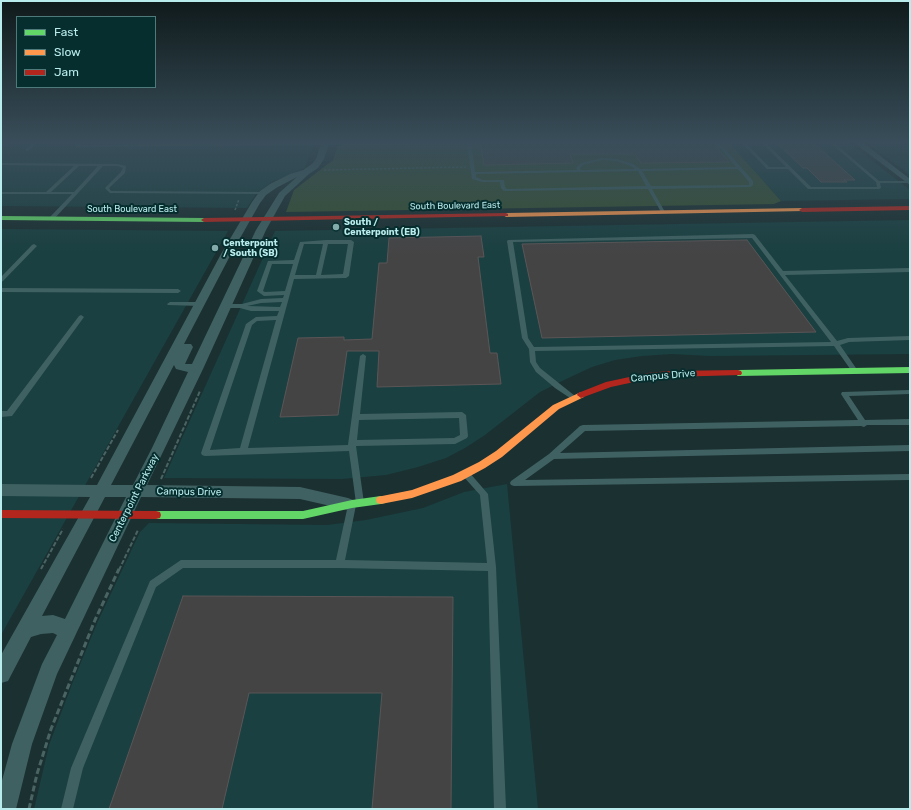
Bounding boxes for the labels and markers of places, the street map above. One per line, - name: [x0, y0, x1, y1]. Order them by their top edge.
- place label: South / Centerpoint (EB): [344, 217, 420, 238]
- marker: South / Centerpoint (EB): [331, 222, 341, 232]
- place label: Centerpoint / South (SB): [223, 238, 278, 259]
- marker: Centerpoint / South (SB): [210, 243, 220, 253]

